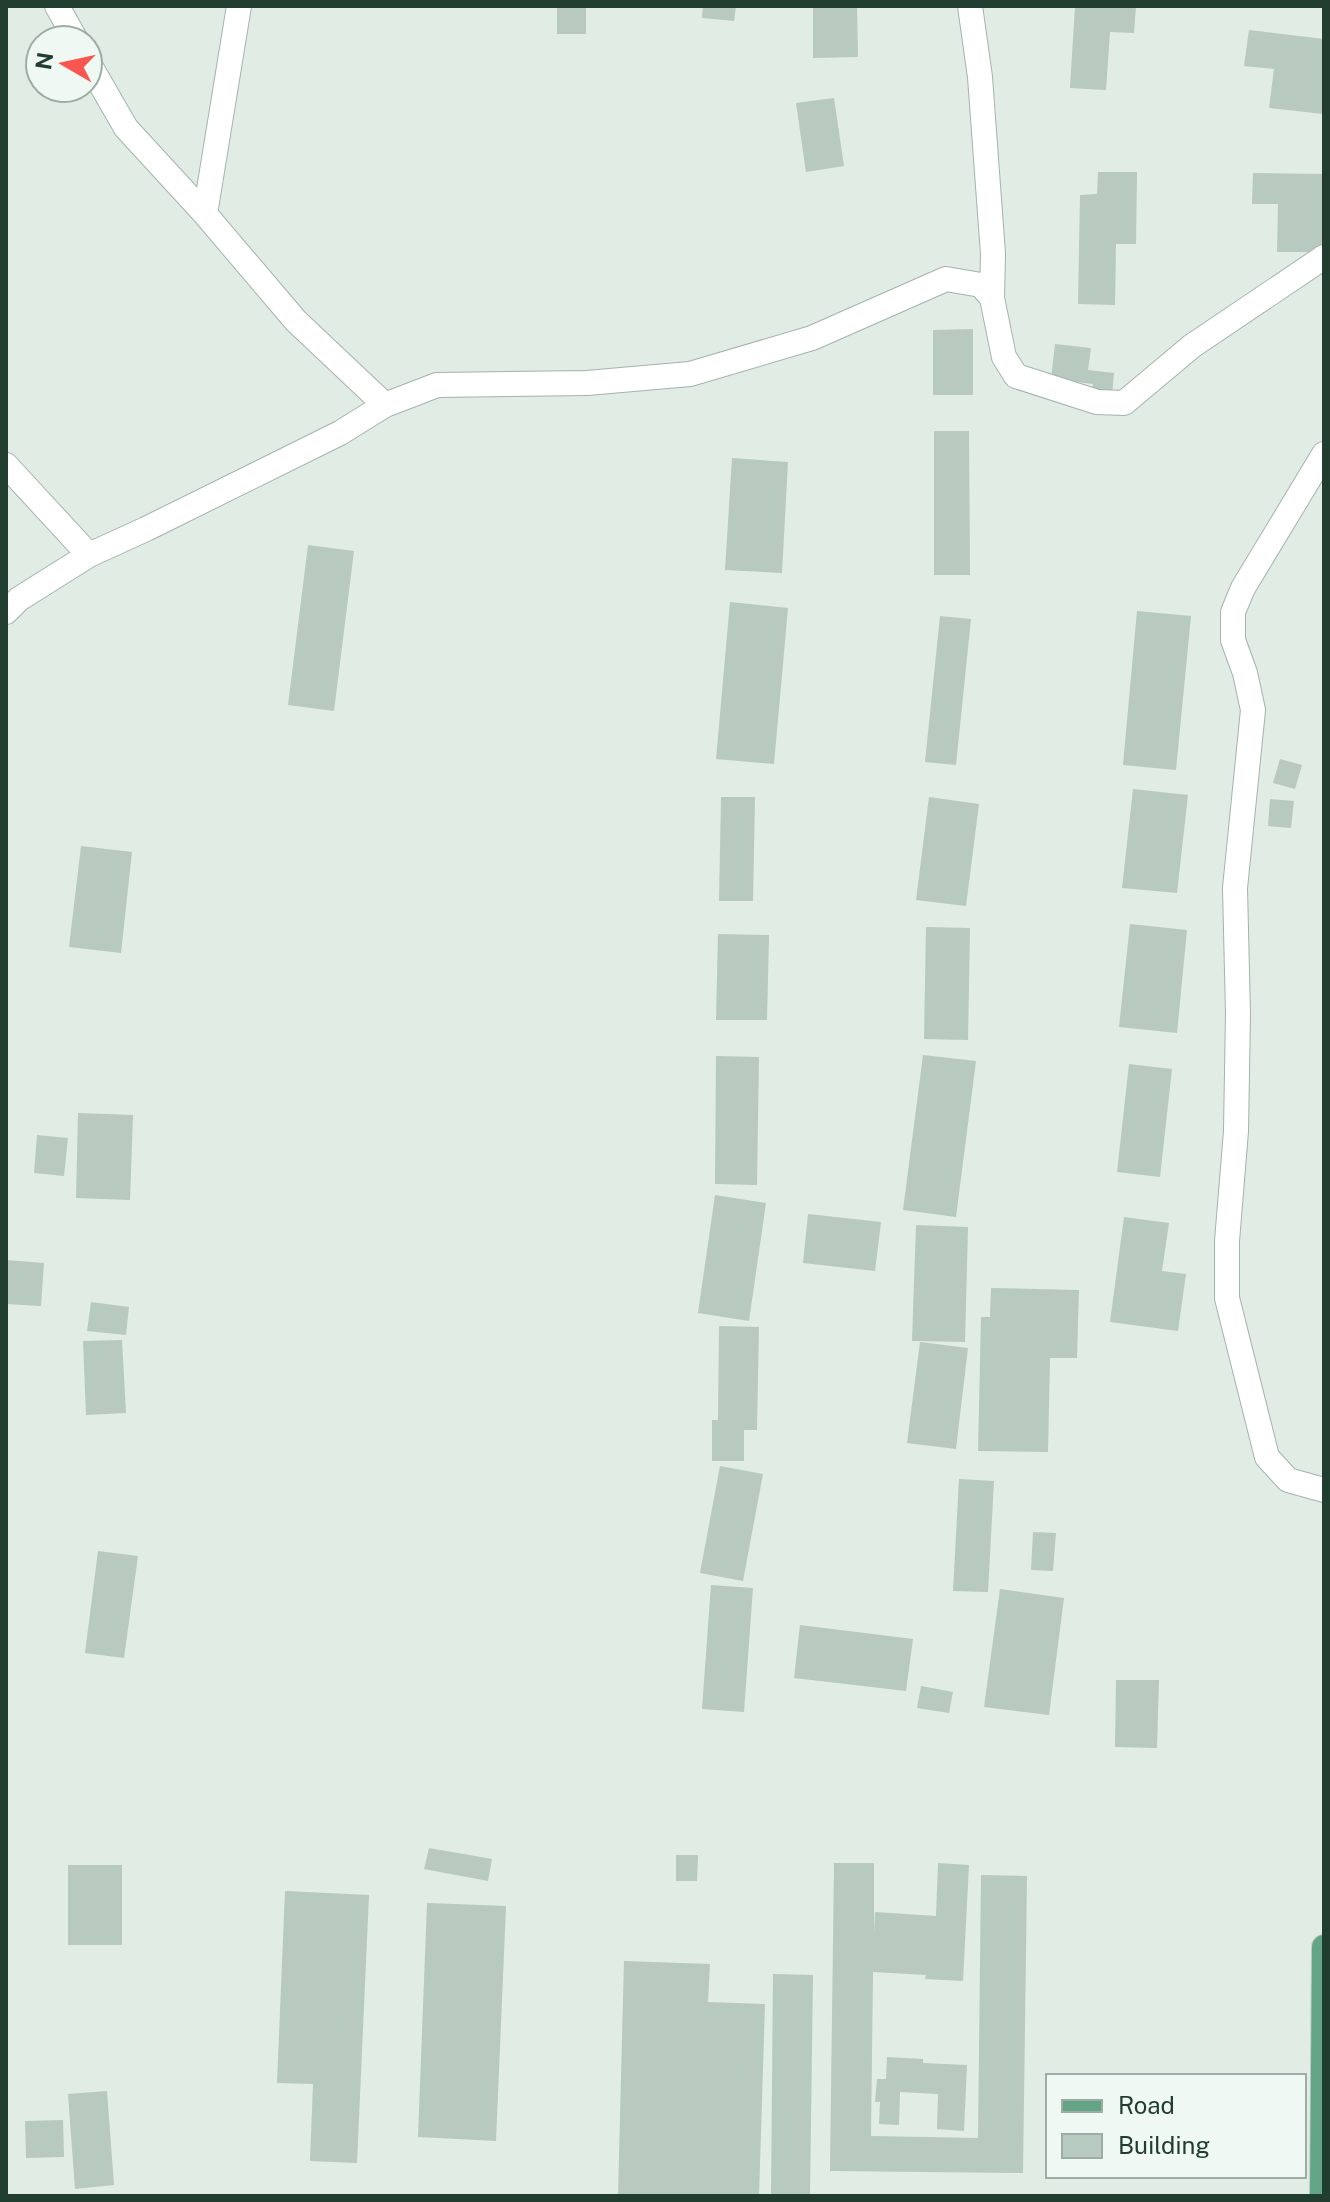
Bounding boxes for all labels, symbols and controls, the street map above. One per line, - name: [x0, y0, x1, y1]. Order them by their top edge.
- north arrow: [24, 24, 104, 104]
- text: N: [30, 50, 58, 71]
- legend: [1046, 2074, 1306, 2178]
- text: Road: [1118, 2091, 1175, 2119]
- text: Building: [1118, 2131, 1210, 2159]

